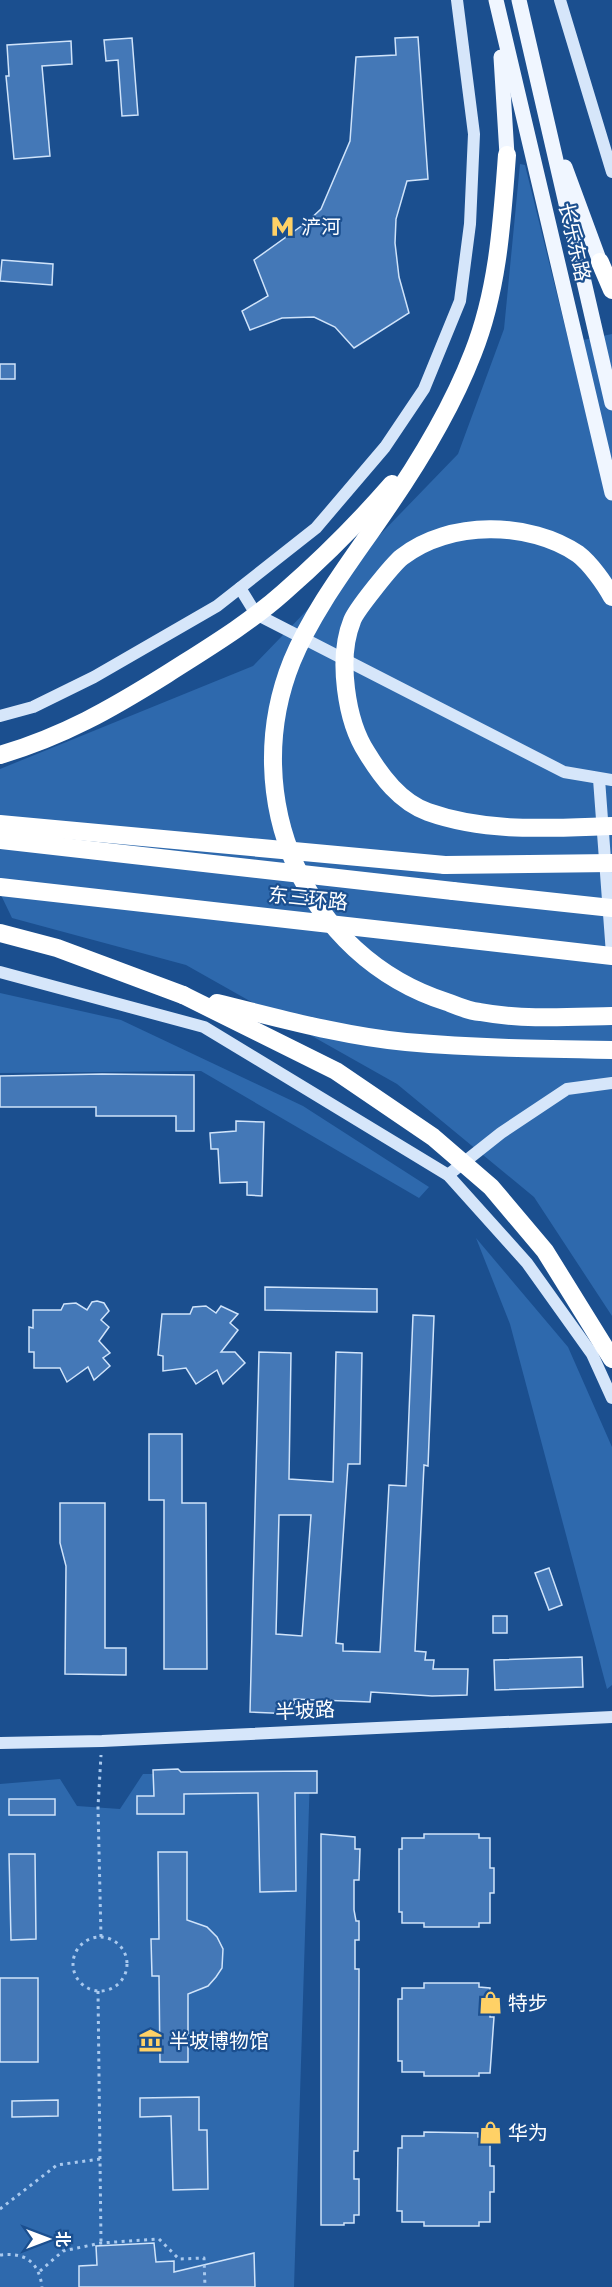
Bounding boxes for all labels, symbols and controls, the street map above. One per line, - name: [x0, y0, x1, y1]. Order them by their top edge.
- street label: 长乐东路: [554, 200, 594, 284]
- metro station icon: 浐河: [270, 214, 296, 240]
- place label: 浐河: [301, 216, 341, 239]
- street label: 东三环路: [267, 883, 349, 915]
- street label: 半坡路: [274, 1698, 336, 1724]
- shop icon: 特步: [477, 1990, 503, 2016]
- place label: 特步: [508, 1992, 548, 2015]
- museum icon: 半坡博物馆: [138, 2028, 164, 2054]
- place label: 半坡博物馆: [169, 2030, 269, 2053]
- shop icon: 华为: [477, 2120, 503, 2146]
- place label: 华为: [508, 2122, 548, 2145]
- north arrow: [18, 2209, 78, 2269]
- text: 北: [53, 2231, 72, 2247]

